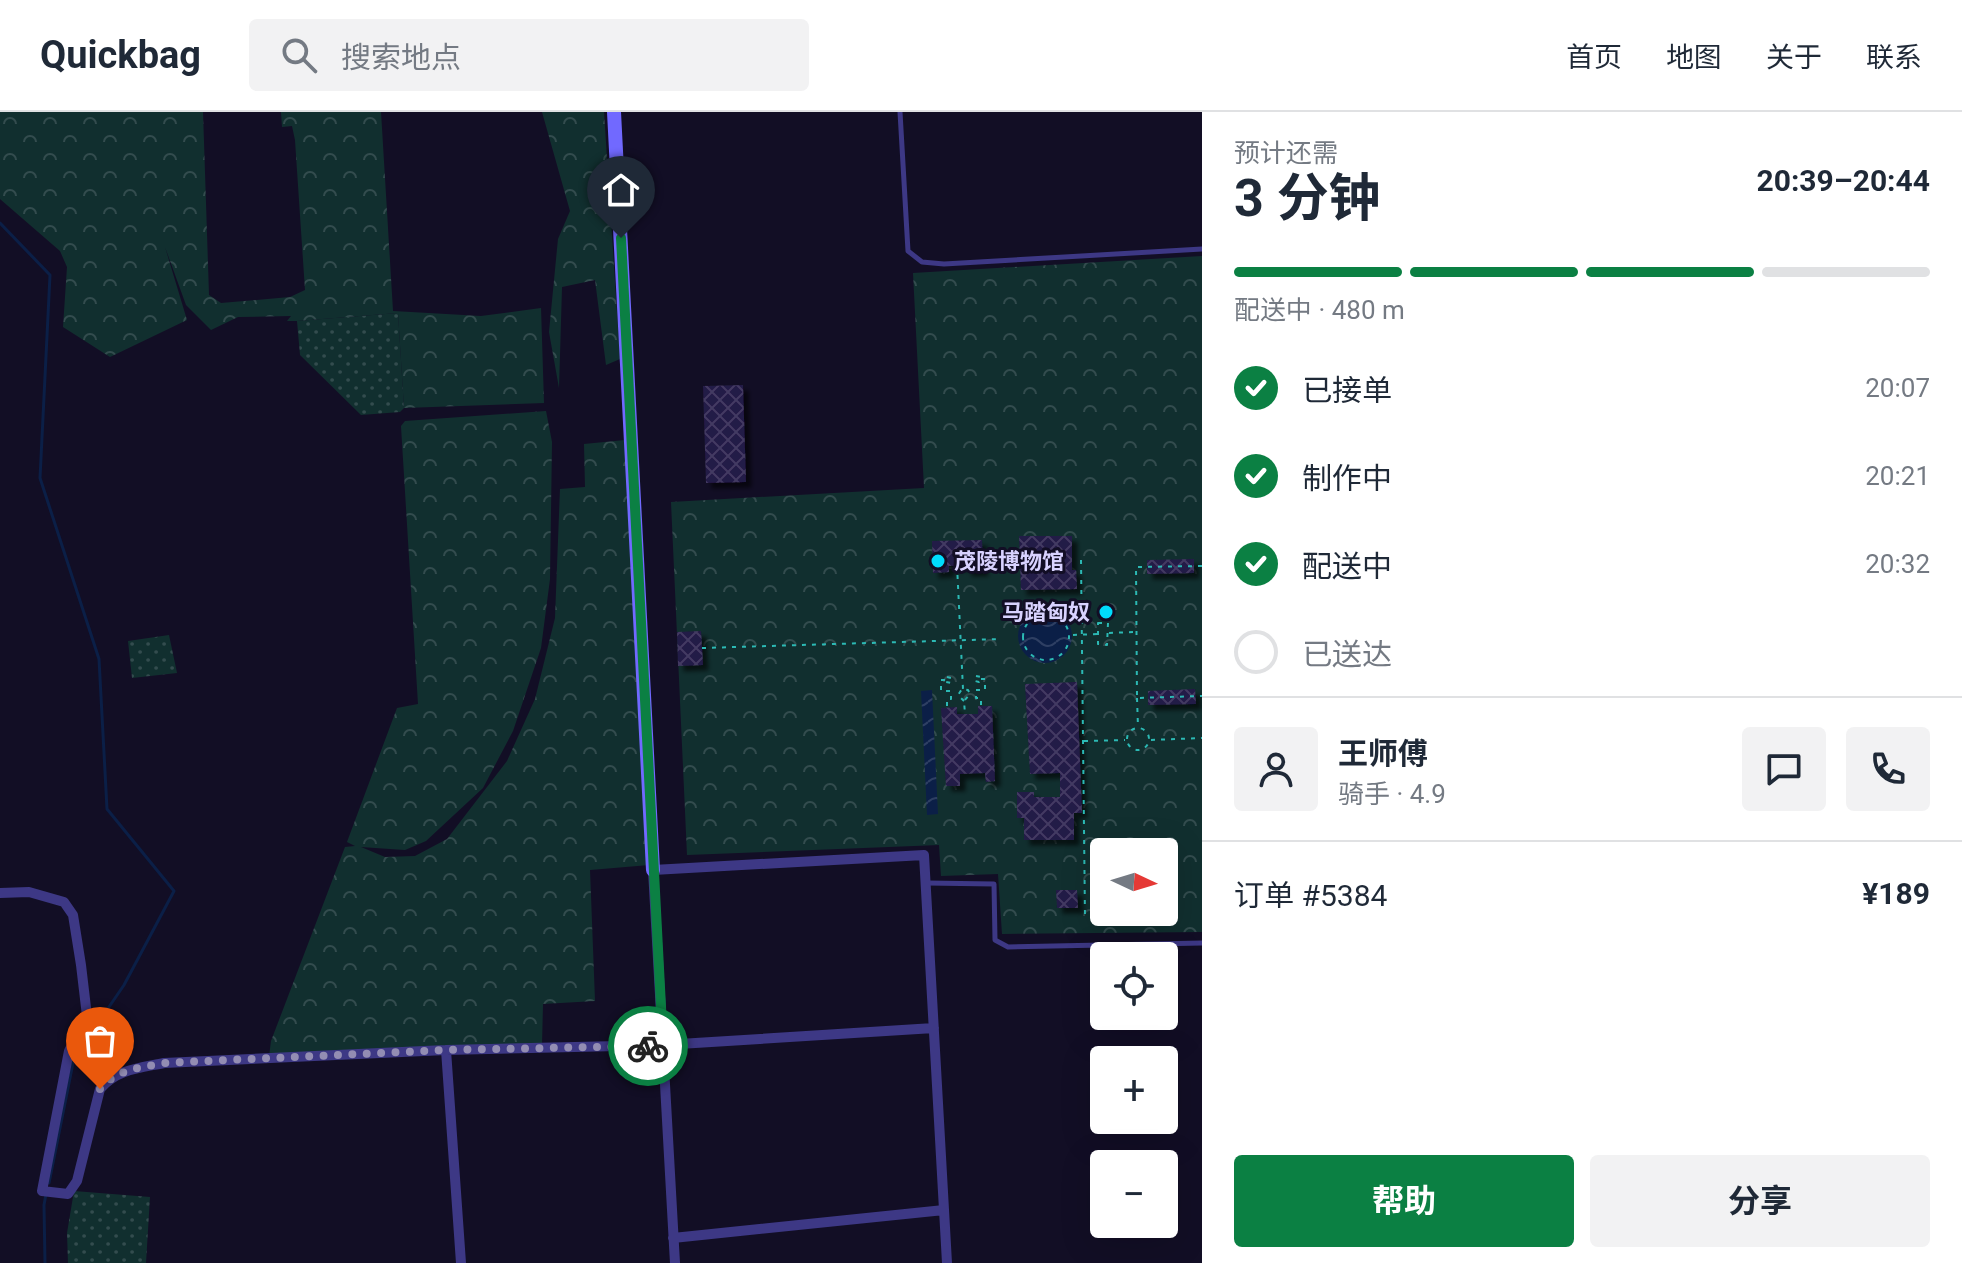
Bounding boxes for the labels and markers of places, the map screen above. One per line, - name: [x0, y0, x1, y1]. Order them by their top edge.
- pin: [587, 156, 655, 238]
- place label: 茂陵博物馆: [954, 549, 1064, 574]
- marker: 茂陵博物馆: [929, 552, 947, 570]
- place label: 马踏匈奴: [1002, 600, 1090, 625]
- marker: 马踏匈奴: [1097, 603, 1115, 621]
- pin: [66, 1007, 134, 1089]

